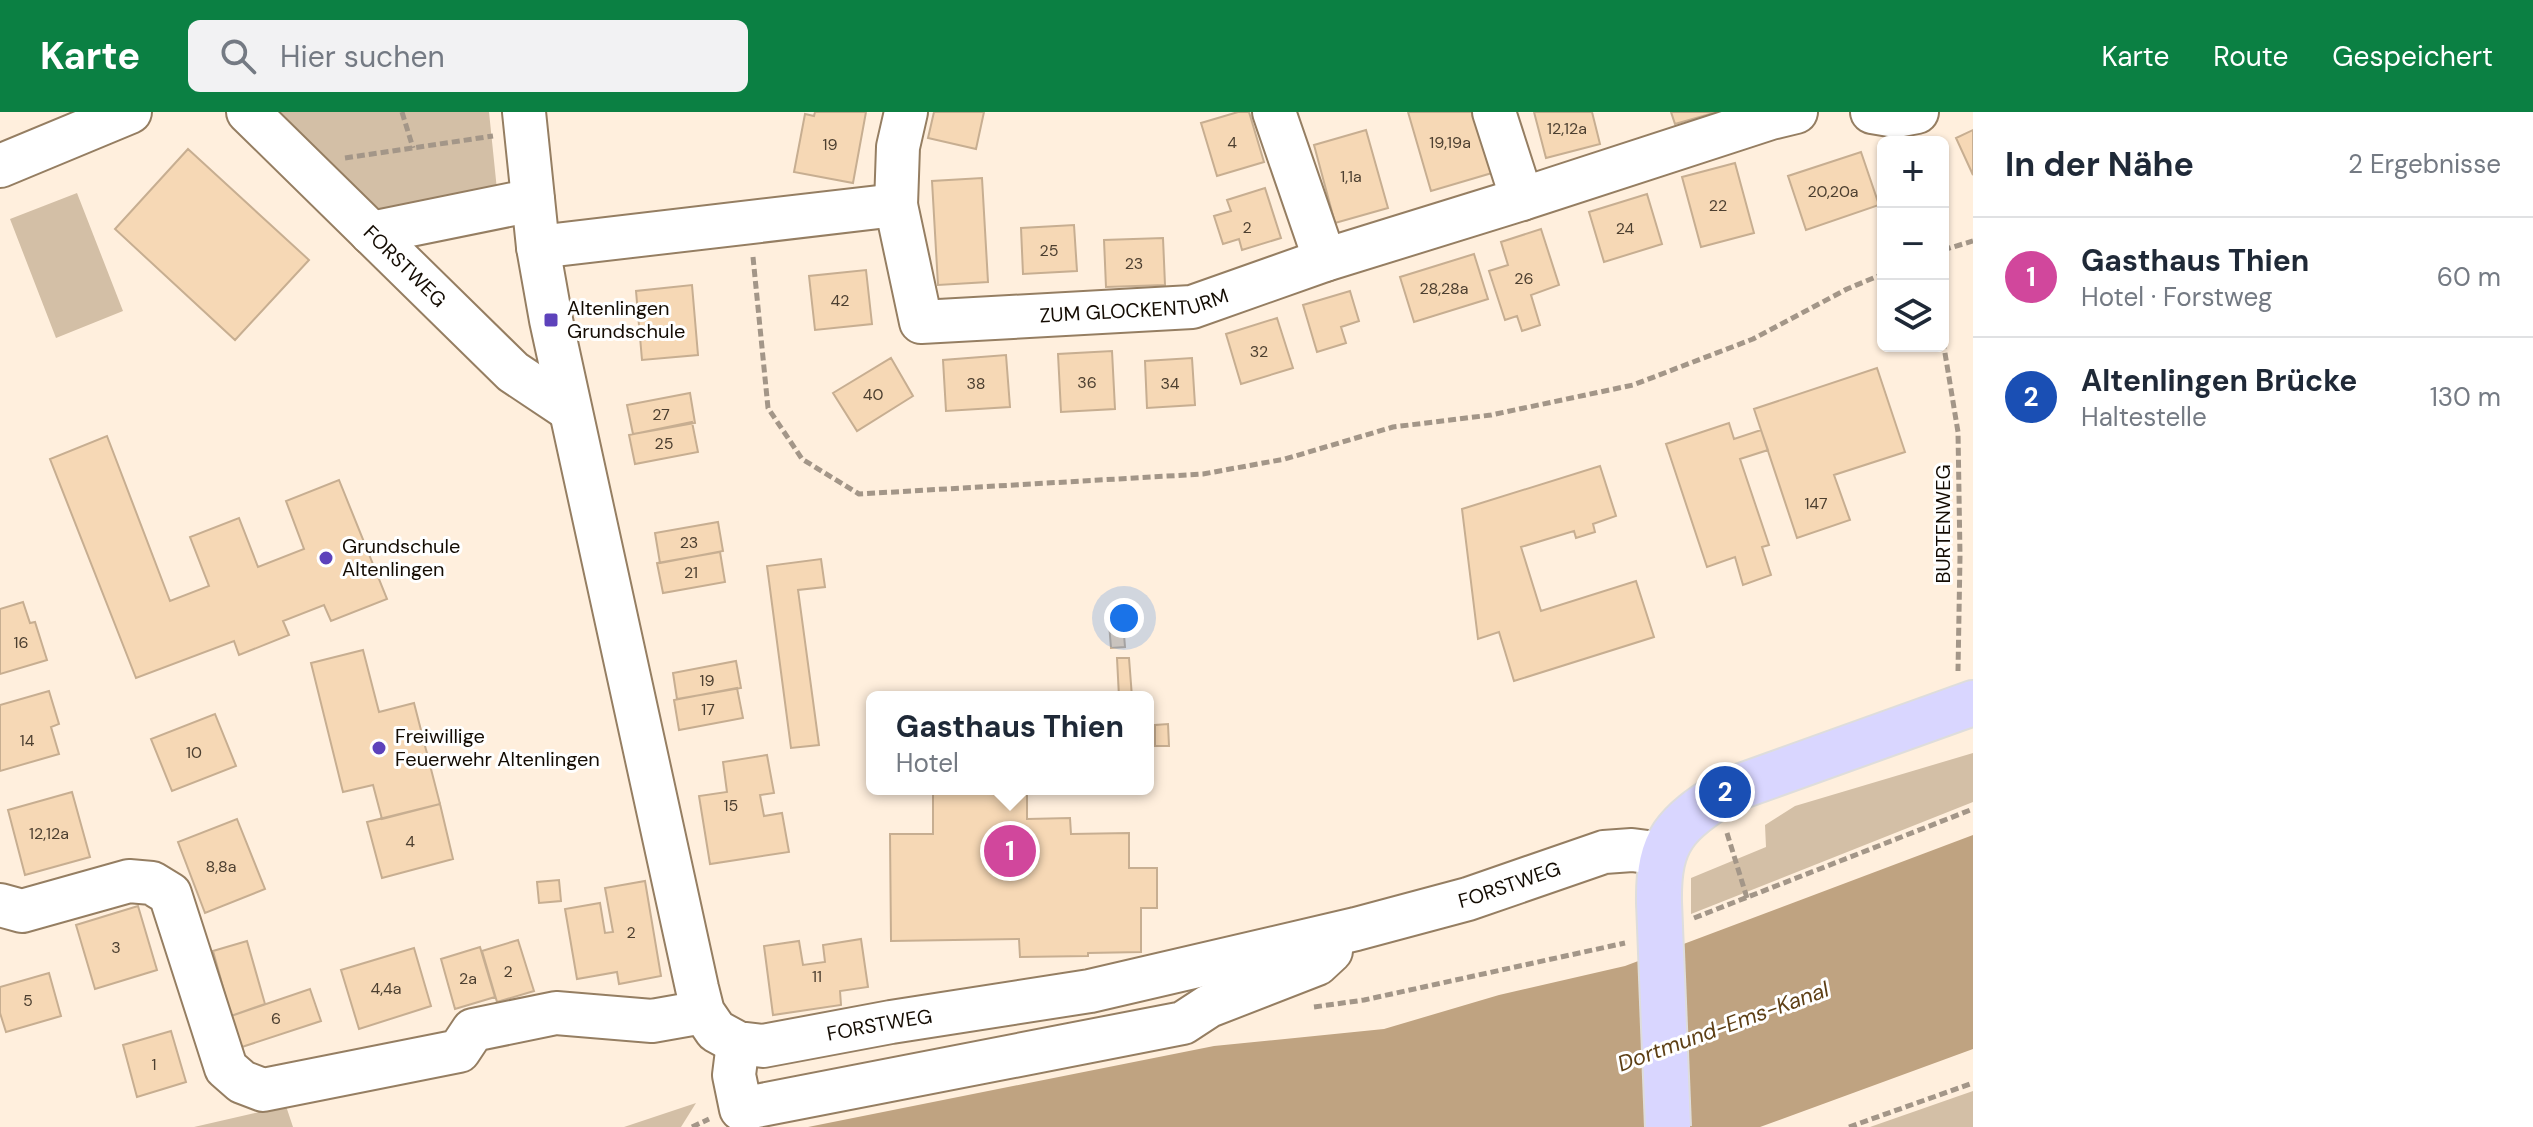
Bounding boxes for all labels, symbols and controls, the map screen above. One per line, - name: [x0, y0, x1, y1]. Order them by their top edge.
- search box: [188, 20, 748, 92]
- text: Karte: [40, 31, 140, 81]
- icon: search: [216, 34, 260, 78]
- text: Hier suchen: [280, 37, 445, 76]
- text: Karte: [2102, 38, 2169, 75]
- text: Route: [2213, 38, 2288, 75]
- text: Gespeichert: [2332, 38, 2493, 75]
- house number: 12,12a: [1547, 118, 1587, 139]
- house number: 4: [1227, 132, 1237, 153]
- house number: 19,19a: [1429, 132, 1471, 153]
- house number: 19: [822, 134, 838, 155]
- map controls: [1877, 136, 1949, 352]
- button: +: [1877, 136, 1949, 208]
- text: In der Nähe: [2005, 142, 2194, 187]
- text: 2 Ergebnisse: [2348, 147, 2501, 181]
- house number: 1,1a: [1340, 166, 1362, 187]
- house number: 20,20a: [1807, 181, 1859, 202]
- house number: 22: [1709, 195, 1727, 216]
- button: −: [1877, 208, 1949, 280]
- house number: 2: [1242, 217, 1252, 238]
- house number: 24: [1616, 218, 1635, 239]
- street label: FORSTWEG: [358, 220, 452, 313]
- house number: 25: [1040, 240, 1058, 261]
- text: Gasthaus Thien: [2081, 241, 2309, 280]
- house number: 23: [1125, 253, 1143, 274]
- text: 1: [2026, 260, 2036, 294]
- text: 60 m: [2437, 260, 2501, 294]
- house number: 26: [1514, 268, 1534, 289]
- house number: 28,28a: [1420, 278, 1468, 299]
- button: layers: [1877, 280, 1949, 352]
- text: Hotel · Forstweg: [2081, 280, 2273, 314]
- street label: ZUM GLOCKENTURM: [1039, 282, 1232, 328]
- house number: 42: [831, 290, 849, 311]
- place label: Altenlingen Grundschule: [567, 295, 685, 344]
- marker: Altenlingen Grundschule: [542, 311, 560, 329]
- house number: 32: [1250, 341, 1268, 362]
- text: Altenlingen Brücke: [2081, 361, 2357, 400]
- house number: 36: [1077, 372, 1097, 393]
- house number: 38: [966, 373, 986, 394]
- house number: 34: [1160, 373, 1180, 394]
- text: 2: [2023, 380, 2039, 414]
- text: 130 m: [2430, 380, 2501, 414]
- house number: 40: [863, 384, 883, 405]
- text: Haltestelle: [2081, 400, 2207, 434]
- house number: 27: [652, 404, 670, 425]
- house number: 25: [655, 433, 673, 454]
- street label: BURTENWEG: [1930, 464, 1956, 584]
- house number: 147: [1804, 493, 1828, 514]
- house number: 23: [680, 532, 698, 553]
- place label: Grundschule Altenlingen: [342, 533, 460, 582]
- marker: Grundschule Altenlingen: [317, 549, 335, 567]
- house number: 21: [684, 562, 698, 583]
- your location: [1104, 598, 1144, 638]
- house number: 16: [13, 632, 29, 653]
- house number: 19: [699, 670, 715, 691]
- popup: [866, 691, 1154, 795]
- house number: 17: [701, 699, 715, 720]
- text: Gasthaus Thien: [896, 707, 1124, 746]
- place label: Freiwillige Feuerwehr Altenlingen: [395, 723, 600, 772]
- house number: 14: [20, 730, 35, 751]
- marker: Freiwillige Feuerwehr Altenlingen: [370, 739, 388, 757]
- house number: 10: [186, 742, 202, 763]
- text: Hotel: [896, 746, 959, 780]
- pin: 2: [1699, 762, 1751, 822]
- house number: 15: [724, 795, 738, 816]
- pin: 1: [984, 821, 1036, 881]
- house number: 12,12a: [29, 823, 69, 844]
- house number: 4: [405, 831, 415, 852]
- street label: FORSTWEG: [1455, 855, 1564, 914]
- house number: 8,8a: [205, 856, 237, 877]
- house number: 2: [626, 922, 636, 943]
- house number: 3: [111, 937, 121, 958]
- house number: 2: [503, 961, 513, 982]
- house number: 11: [812, 966, 822, 987]
- house number: 2a: [459, 968, 477, 989]
- water label: Dortmund-Ems-Kanal: [1613, 974, 1834, 1078]
- house number: 4,4a: [370, 978, 402, 999]
- house number: 5: [23, 990, 33, 1011]
- street label: FORSTWEG: [825, 1003, 934, 1047]
- house number: 6: [271, 1008, 281, 1029]
- house number: 1: [152, 1054, 157, 1075]

